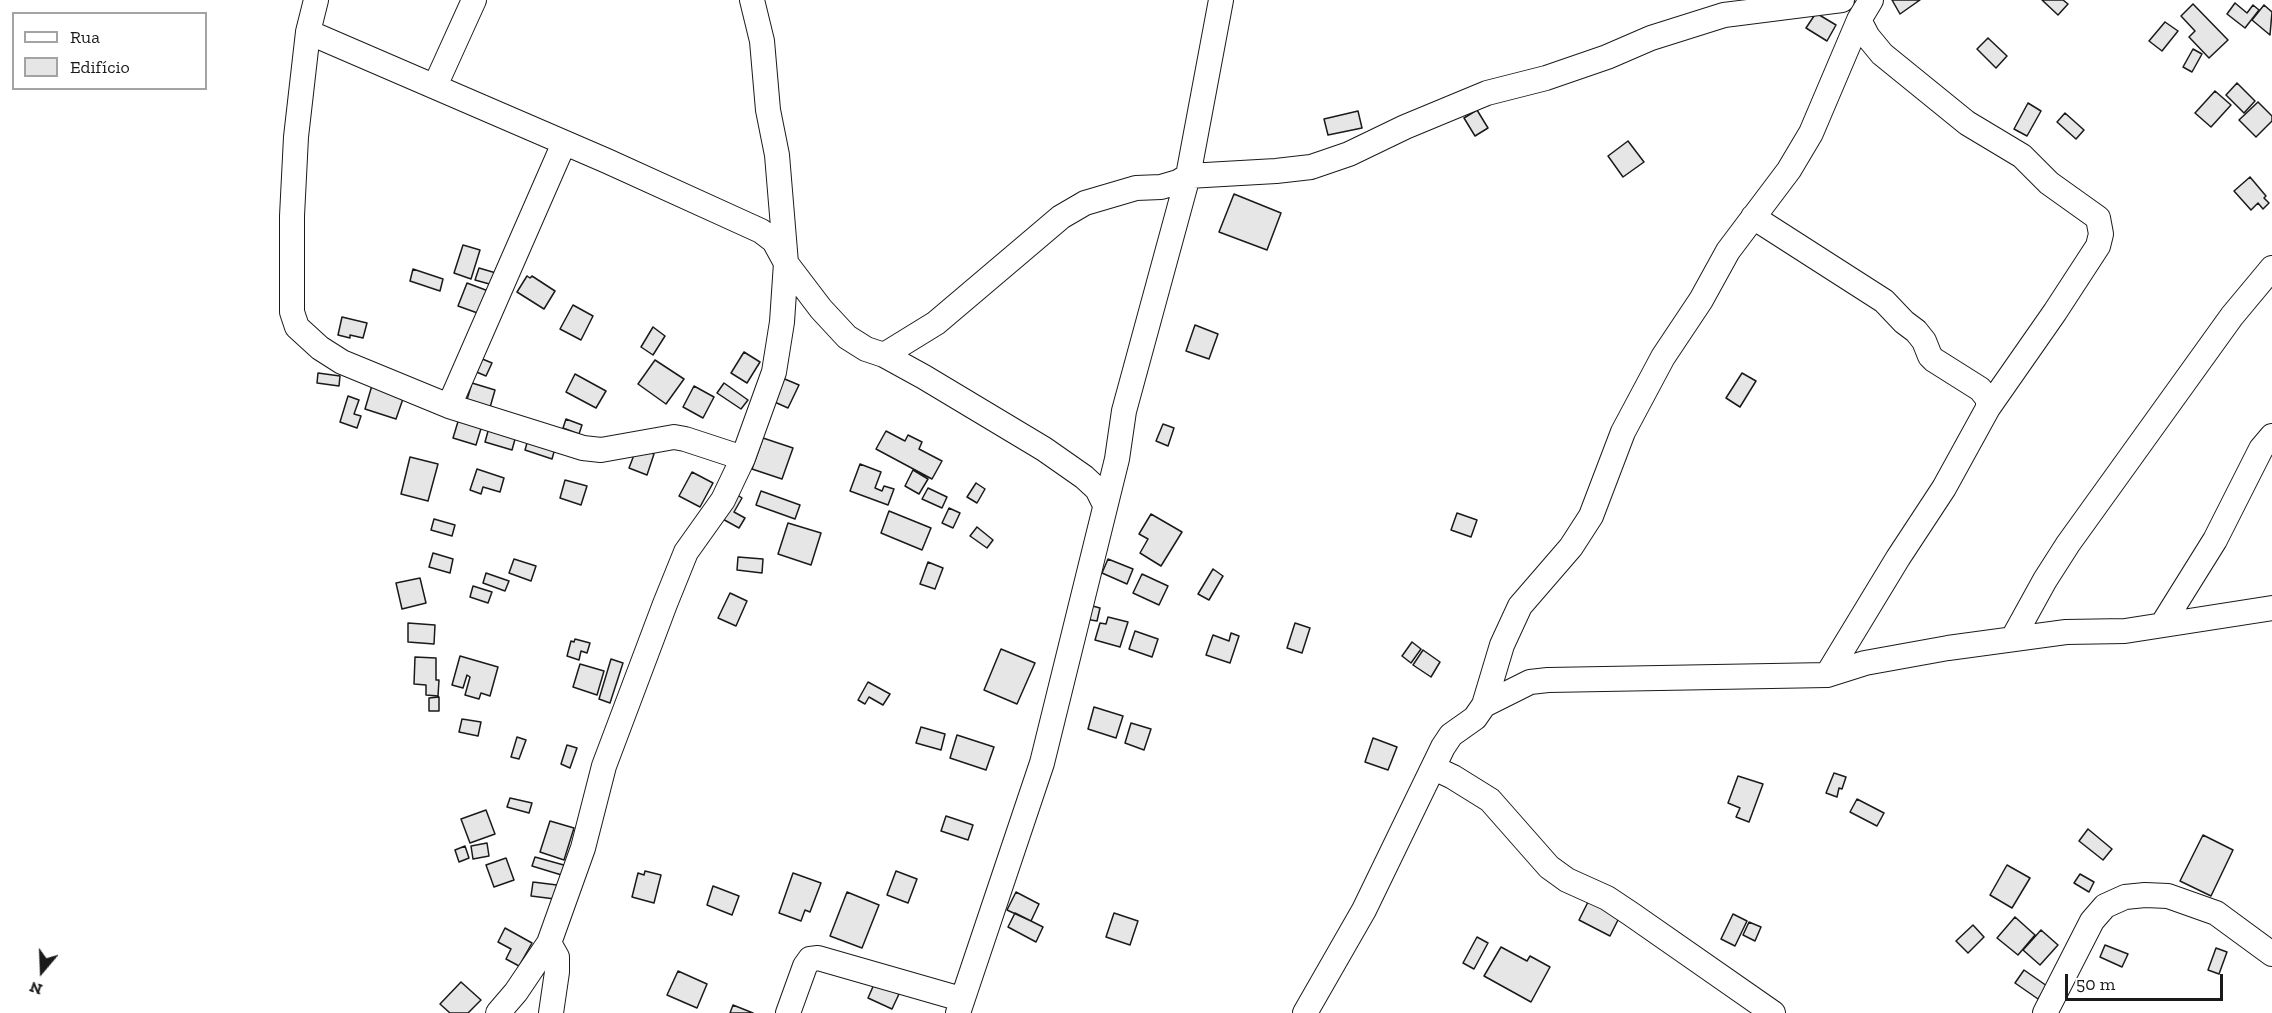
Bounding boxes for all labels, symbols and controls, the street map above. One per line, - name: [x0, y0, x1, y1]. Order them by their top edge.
- legend: [12, 12, 207, 90]
- text: Rua: [70, 26, 100, 48]
- text: Edifício: [70, 56, 130, 78]
- north arrow: [12, 941, 72, 1001]
- scale bar: [2068, 962, 2226, 1000]
- text: 50 m: [2076, 973, 2115, 995]
- text: N: [27, 978, 45, 999]

